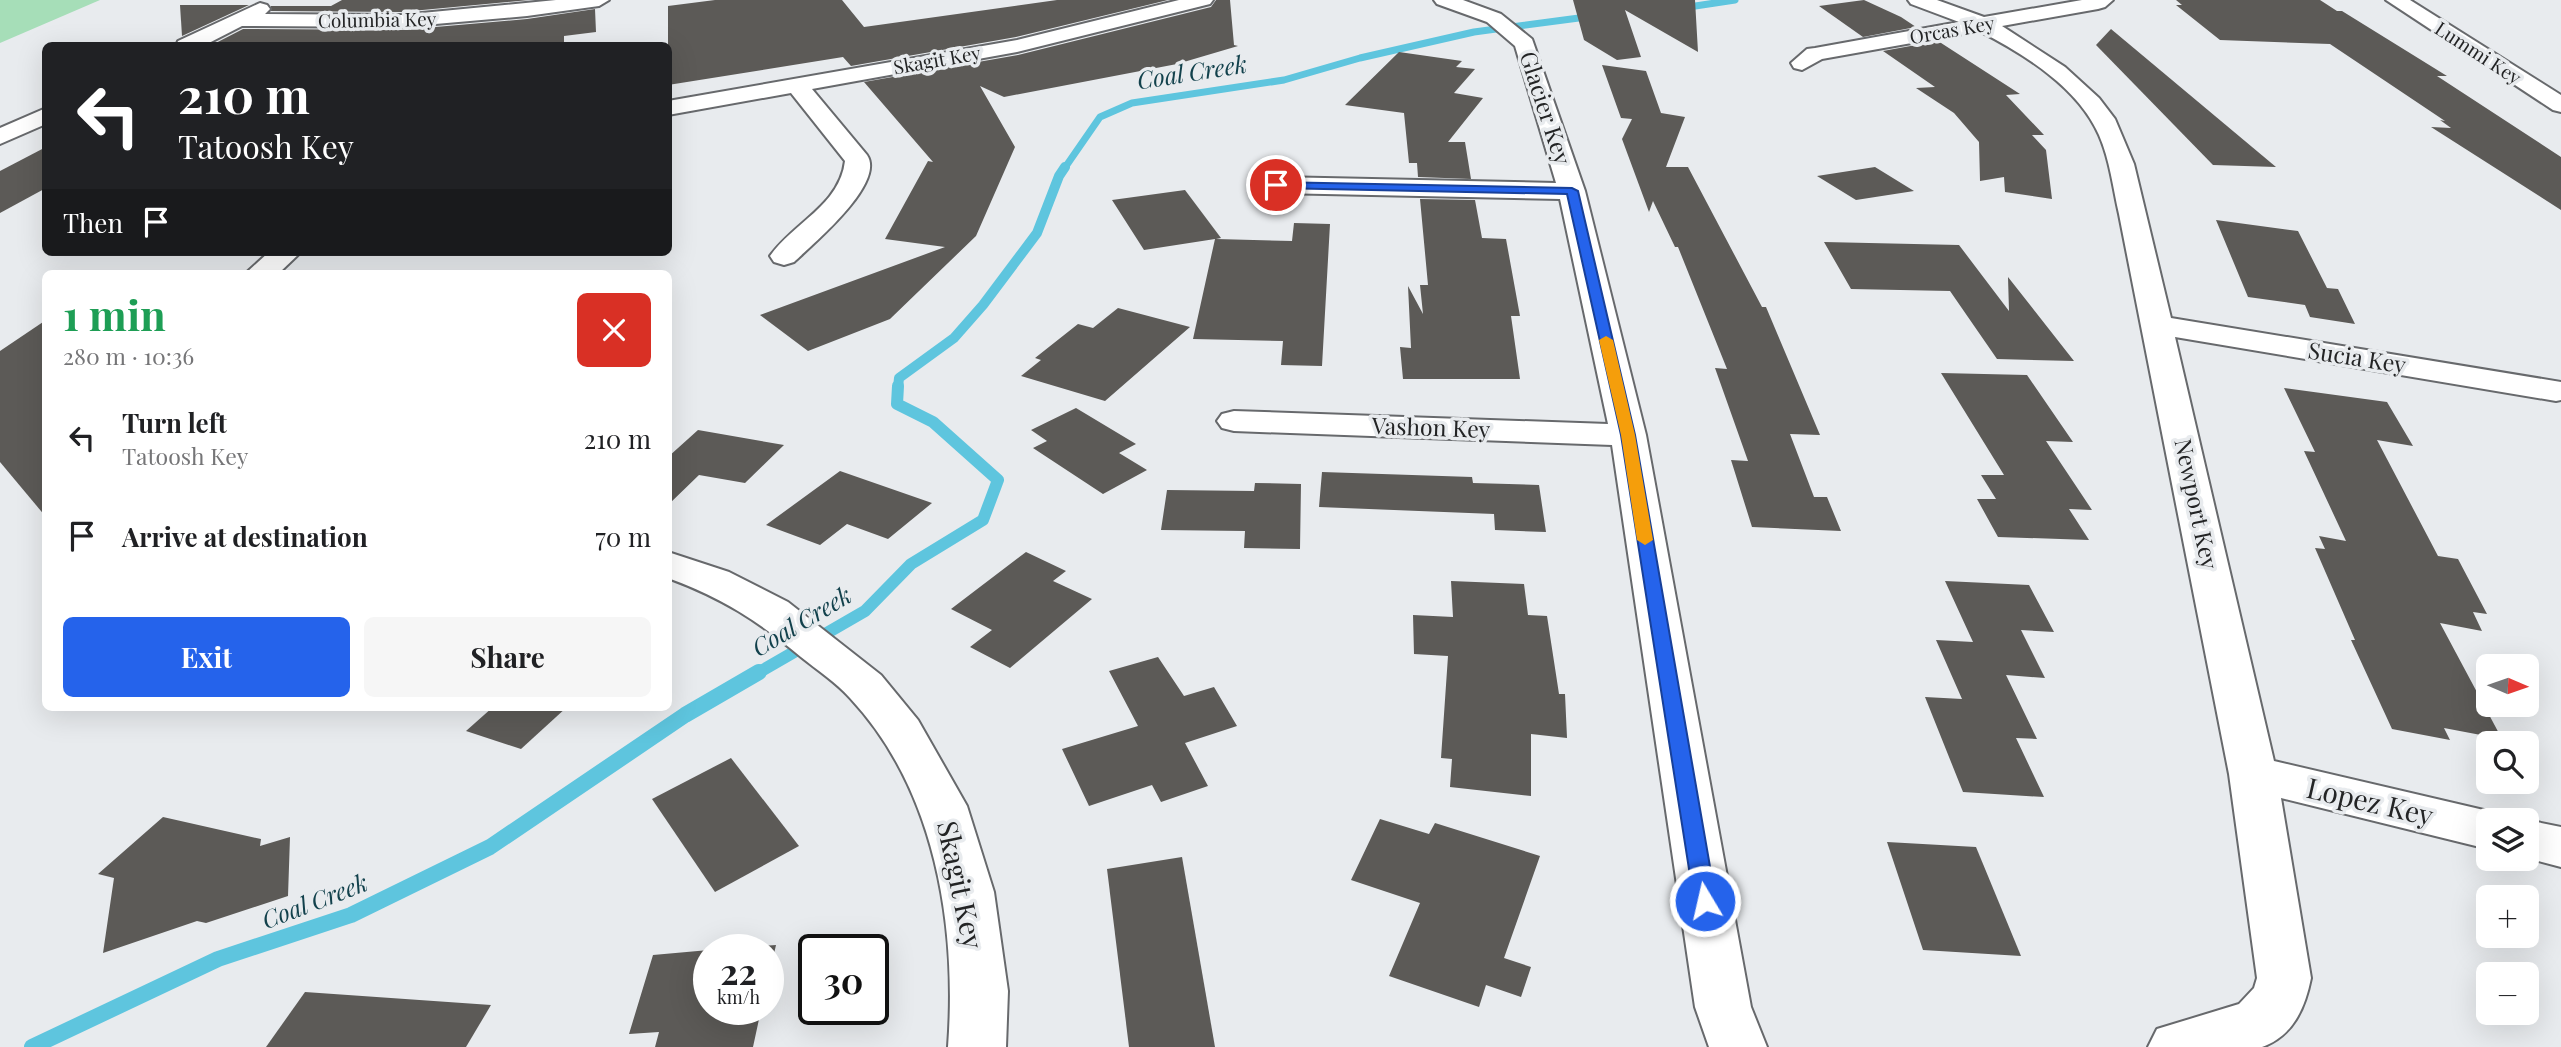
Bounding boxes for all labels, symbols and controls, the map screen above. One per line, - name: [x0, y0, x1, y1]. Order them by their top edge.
- street label: Columbia Key: [318, 5, 437, 33]
- street label: Orcas Key: [1907, 9, 1997, 49]
- street label: Lummi Key: [2430, 15, 2527, 90]
- street label: Skagit Key: [891, 38, 983, 79]
- water label: Coal Creek: [1134, 47, 1249, 96]
- street label: Glacier Key: [1514, 47, 1579, 168]
- text: 210 m: [178, 61, 310, 126]
- icon: left: [63, 70, 154, 161]
- text: Tatoosh Key: [178, 124, 354, 167]
- pin: [1246, 155, 1306, 215]
- icon: arrive: [1257, 166, 1295, 204]
- icon: arrive: [137, 203, 175, 241]
- text: Then: [63, 205, 123, 240]
- text: 1 min: [63, 286, 166, 342]
- button: close: [577, 293, 651, 367]
- street label: Sucia Key: [2306, 333, 2409, 380]
- text: 280 m · 10:36: [63, 340, 194, 371]
- text: Turn left: [122, 405, 227, 440]
- street label: Vashon Key: [1370, 409, 1491, 444]
- icon: left: [63, 419, 101, 457]
- text: 210 m: [584, 421, 651, 456]
- street label: Newport Key: [2168, 436, 2227, 572]
- text: Tatoosh Key: [122, 440, 248, 471]
- icon: arrive: [63, 517, 101, 555]
- text: Arrive at destination: [122, 519, 368, 554]
- text: 70 m: [595, 519, 651, 554]
- water label: Coal Creek: [745, 578, 857, 663]
- button: Exit: [63, 617, 350, 697]
- button: Share: [364, 617, 651, 697]
- north arrow: [2476, 654, 2539, 718]
- map controls: [2476, 654, 2539, 1025]
- button: search: [2476, 731, 2539, 794]
- street label: Lopez Key: [2303, 768, 2437, 833]
- button: layers: [2476, 808, 2539, 871]
- street label: Skagit Key: [930, 817, 993, 952]
- position arrow: [1668, 864, 1742, 938]
- water label: Coal Creek: [257, 865, 372, 935]
- button: +: [2476, 885, 2539, 948]
- speed limit sign: 30: [798, 934, 889, 1025]
- text: 22: [720, 947, 757, 994]
- button: −: [2476, 962, 2539, 1025]
- text: km/h: [717, 985, 760, 1009]

